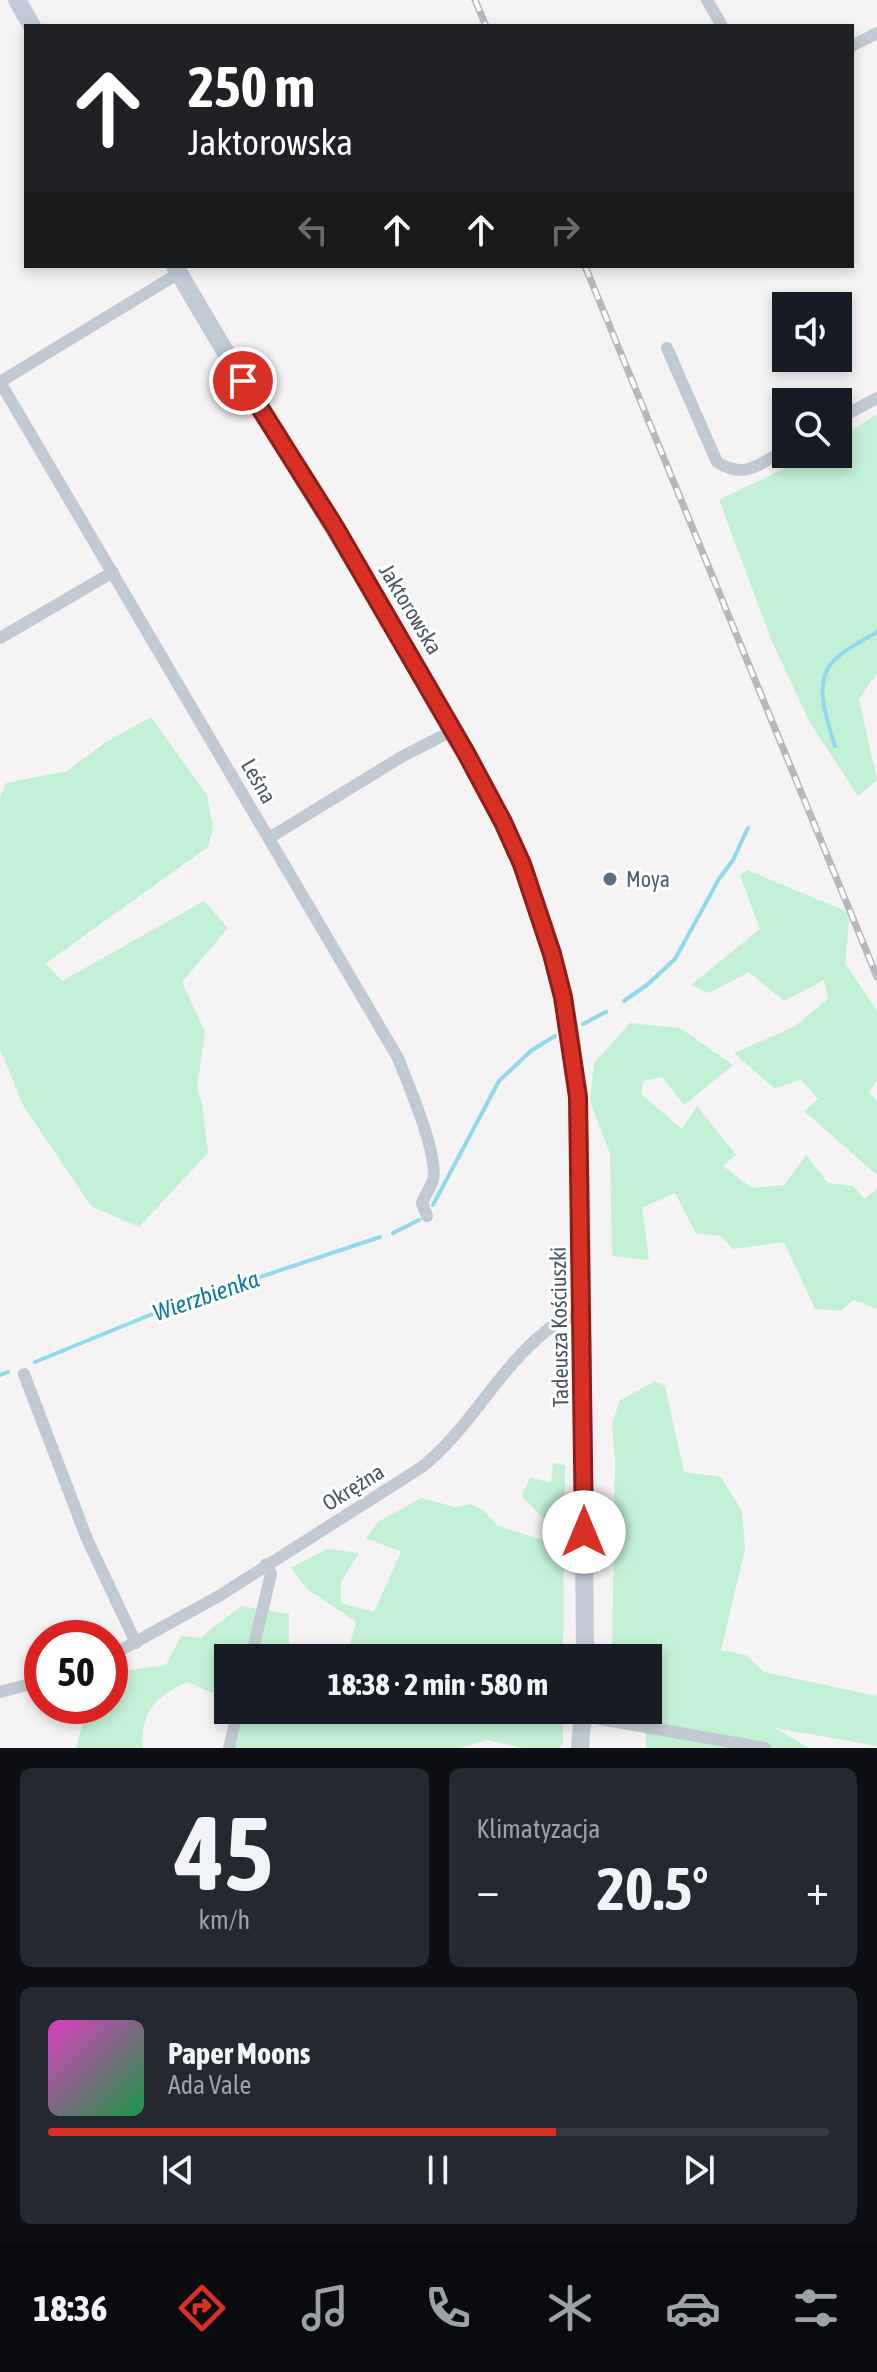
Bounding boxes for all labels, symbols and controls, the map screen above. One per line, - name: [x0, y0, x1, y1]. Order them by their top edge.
- text: 250 m: [188, 55, 315, 119]
- icon: ahead: [56, 56, 160, 160]
- text: Jaktorowska: [188, 121, 353, 163]
- icon: left: [291, 208, 335, 252]
- icon: ahead: [375, 208, 419, 252]
- icon: ahead: [459, 208, 503, 252]
- icon: right: [543, 208, 587, 252]
- map controls: [772, 292, 852, 468]
- button: sound: [772, 292, 852, 372]
- pin: [209, 347, 277, 415]
- icon: arrive: [221, 359, 265, 403]
- button: search: [772, 388, 852, 468]
- street label: Jaktorowska: [374, 559, 448, 659]
- street label: Leśna: [236, 754, 282, 808]
- place label: Moya: [626, 866, 670, 892]
- marker: Moya: [601, 870, 619, 888]
- street label: Tadeusza Kościuszki: [545, 1247, 573, 1407]
- water label: Wierzbienka: [149, 1265, 262, 1326]
- street label: Okrężna: [317, 1458, 389, 1516]
- position arrow: [542, 1490, 626, 1574]
- speed limit sign: 50: [24, 1620, 128, 1724]
- text: 18:38 · 2 min · 580 m: [328, 1667, 548, 1701]
- text: 45: [175, 1793, 273, 1912]
- text: Klimatyzacja: [477, 1814, 600, 1844]
- text: 20.5°: [597, 1854, 709, 1923]
- text: −: [477, 1864, 499, 1914]
- text: +: [806, 1864, 829, 1914]
- text: km/h: [198, 1905, 250, 1935]
- text: Paper Moons: [168, 2036, 310, 2070]
- text: Ada Vale: [168, 2070, 251, 2100]
- icon: previous: [156, 2148, 200, 2192]
- icon: pause: [416, 2148, 460, 2192]
- icon: next: [677, 2148, 721, 2192]
- icon: directions: [174, 2280, 230, 2336]
- icon: music: [297, 2280, 353, 2336]
- icon: phone: [420, 2280, 476, 2336]
- icon: climate: [542, 2280, 598, 2336]
- icon: car: [665, 2280, 721, 2336]
- icon: filters: [788, 2280, 844, 2336]
- text: 18:36: [33, 2287, 107, 2329]

